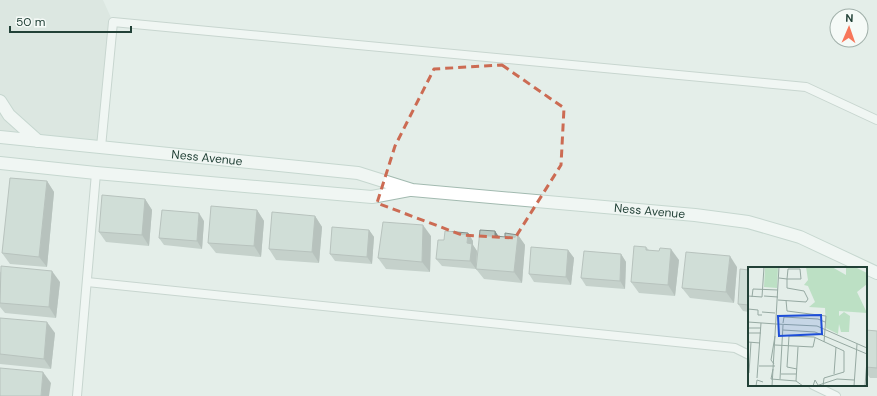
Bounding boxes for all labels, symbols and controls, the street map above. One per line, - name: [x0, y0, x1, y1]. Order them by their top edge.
- scale bar: [10, 8, 131, 34]
- north arrow: [829, 8, 869, 48]
- text: N: [845, 11, 854, 25]
- text: 50 m: [16, 14, 45, 30]
- street label: Ness Avenue: [171, 146, 243, 169]
- street label: Ness Avenue: [613, 200, 686, 222]
- inset map: [748, 267, 867, 386]

